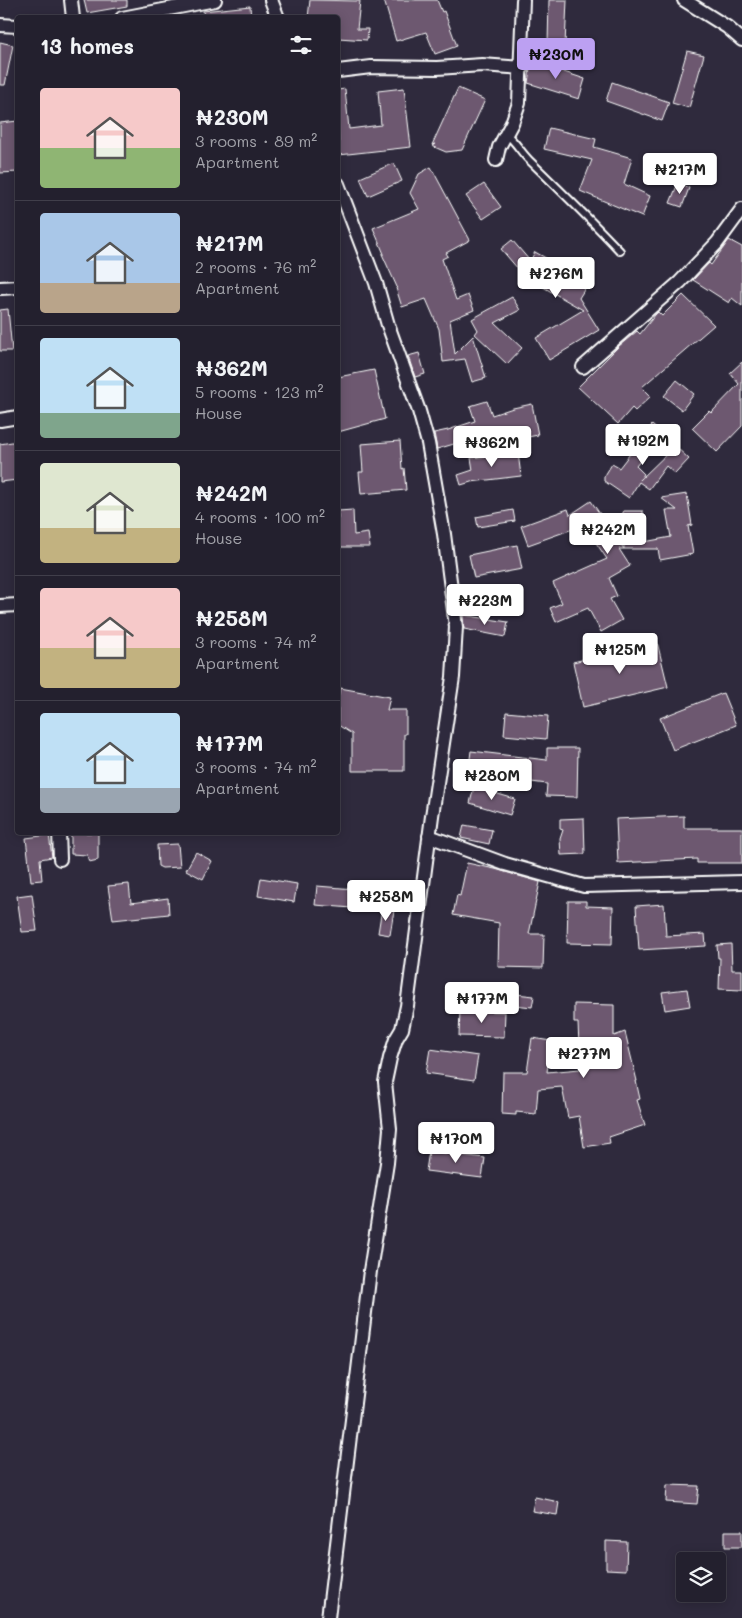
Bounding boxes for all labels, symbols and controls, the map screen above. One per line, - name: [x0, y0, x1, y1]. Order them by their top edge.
- icon: filters: [287, 31, 315, 59]
- text: 13 homes: [40, 32, 134, 59]
- pin: ₦230M: [521, 38, 591, 80]
- text: ₦230M: [528, 43, 584, 64]
- text: ₦230M: [195, 103, 269, 130]
- icon: home: [80, 108, 140, 168]
- text: 3 rooms · 89 m²: [195, 130, 317, 151]
- text: Apartment: [195, 151, 280, 172]
- pin: ₦217M: [645, 152, 715, 195]
- text: ₦217M: [654, 158, 706, 179]
- text: ₦217M: [195, 229, 264, 256]
- icon: home: [80, 233, 140, 293]
- text: 2 rooms · 76 m²: [195, 256, 316, 277]
- pin: ₦276M: [521, 256, 591, 299]
- text: ₦276M: [529, 262, 583, 283]
- text: Apartment: [195, 277, 280, 298]
- text: ₦362M: [195, 354, 268, 381]
- icon: home: [80, 358, 140, 418]
- text: 5 rooms · 123 m²: [195, 381, 324, 402]
- text: House: [195, 402, 242, 423]
- pin: ₦192M: [608, 424, 678, 466]
- pin: ₦362M: [457, 426, 527, 468]
- text: ₦192M: [617, 429, 670, 450]
- text: ₦362M: [464, 431, 520, 452]
- text: ₦242M: [195, 479, 268, 506]
- icon: home: [80, 483, 140, 543]
- text: 4 rooms · 100 m²: [195, 506, 325, 527]
- pin: ₦242M: [573, 512, 643, 555]
- text: ₦242M: [580, 518, 636, 539]
- text: House: [195, 527, 242, 548]
- pin: ₦223M: [450, 584, 520, 626]
- text: ₦223M: [458, 589, 512, 610]
- text: ₦258M: [195, 604, 268, 631]
- icon: home: [80, 608, 140, 668]
- text: 3 rooms · 74 m²: [195, 631, 316, 652]
- pin: ₦125M: [585, 632, 655, 675]
- text: ₦125M: [594, 638, 646, 659]
- text: Apartment: [195, 652, 280, 673]
- text: ₦177M: [195, 729, 264, 756]
- icon: home: [80, 733, 140, 793]
- text: 3 rooms · 74 m²: [195, 756, 316, 777]
- pin: ₦280M: [457, 758, 527, 801]
- text: ₦280M: [464, 764, 520, 785]
- text: Apartment: [195, 777, 280, 798]
- pin: ₦258M: [351, 880, 421, 922]
- text: ₦258M: [358, 885, 414, 906]
- pin: ₦177M: [447, 982, 517, 1024]
- text: ₦177M: [456, 987, 508, 1008]
- pin: ₦277M: [549, 1036, 619, 1079]
- text: ₦277M: [557, 1042, 611, 1063]
- pin: ₦170M: [421, 1122, 491, 1164]
- text: ₦170M: [429, 1127, 483, 1148]
- map controls: [676, 1552, 726, 1602]
- button: layers: [676, 1552, 726, 1602]

